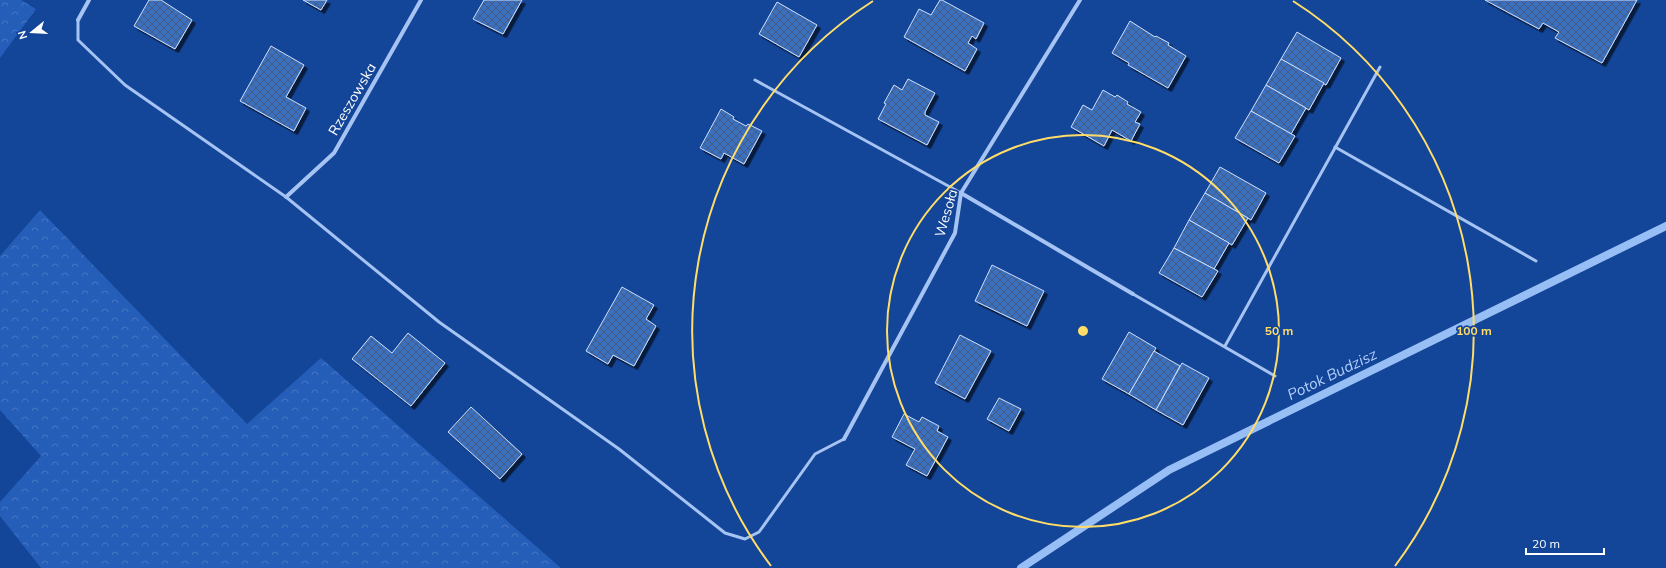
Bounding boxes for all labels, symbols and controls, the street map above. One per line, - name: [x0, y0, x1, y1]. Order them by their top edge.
- north arrow: [12, 12, 52, 52]
- text: N: [15, 29, 30, 41]
- street label: Rzeszowska: [324, 60, 380, 138]
- street label: Wesoła: [931, 187, 961, 239]
- text: 50 m: [1265, 323, 1293, 338]
- text: 100 m: [1456, 323, 1492, 338]
- centre of rings: [1076, 324, 1090, 338]
- water label: Potok Budzisz: [1284, 344, 1380, 404]
- scale bar: [1526, 530, 1604, 556]
- text: 20 m: [1532, 536, 1560, 551]

